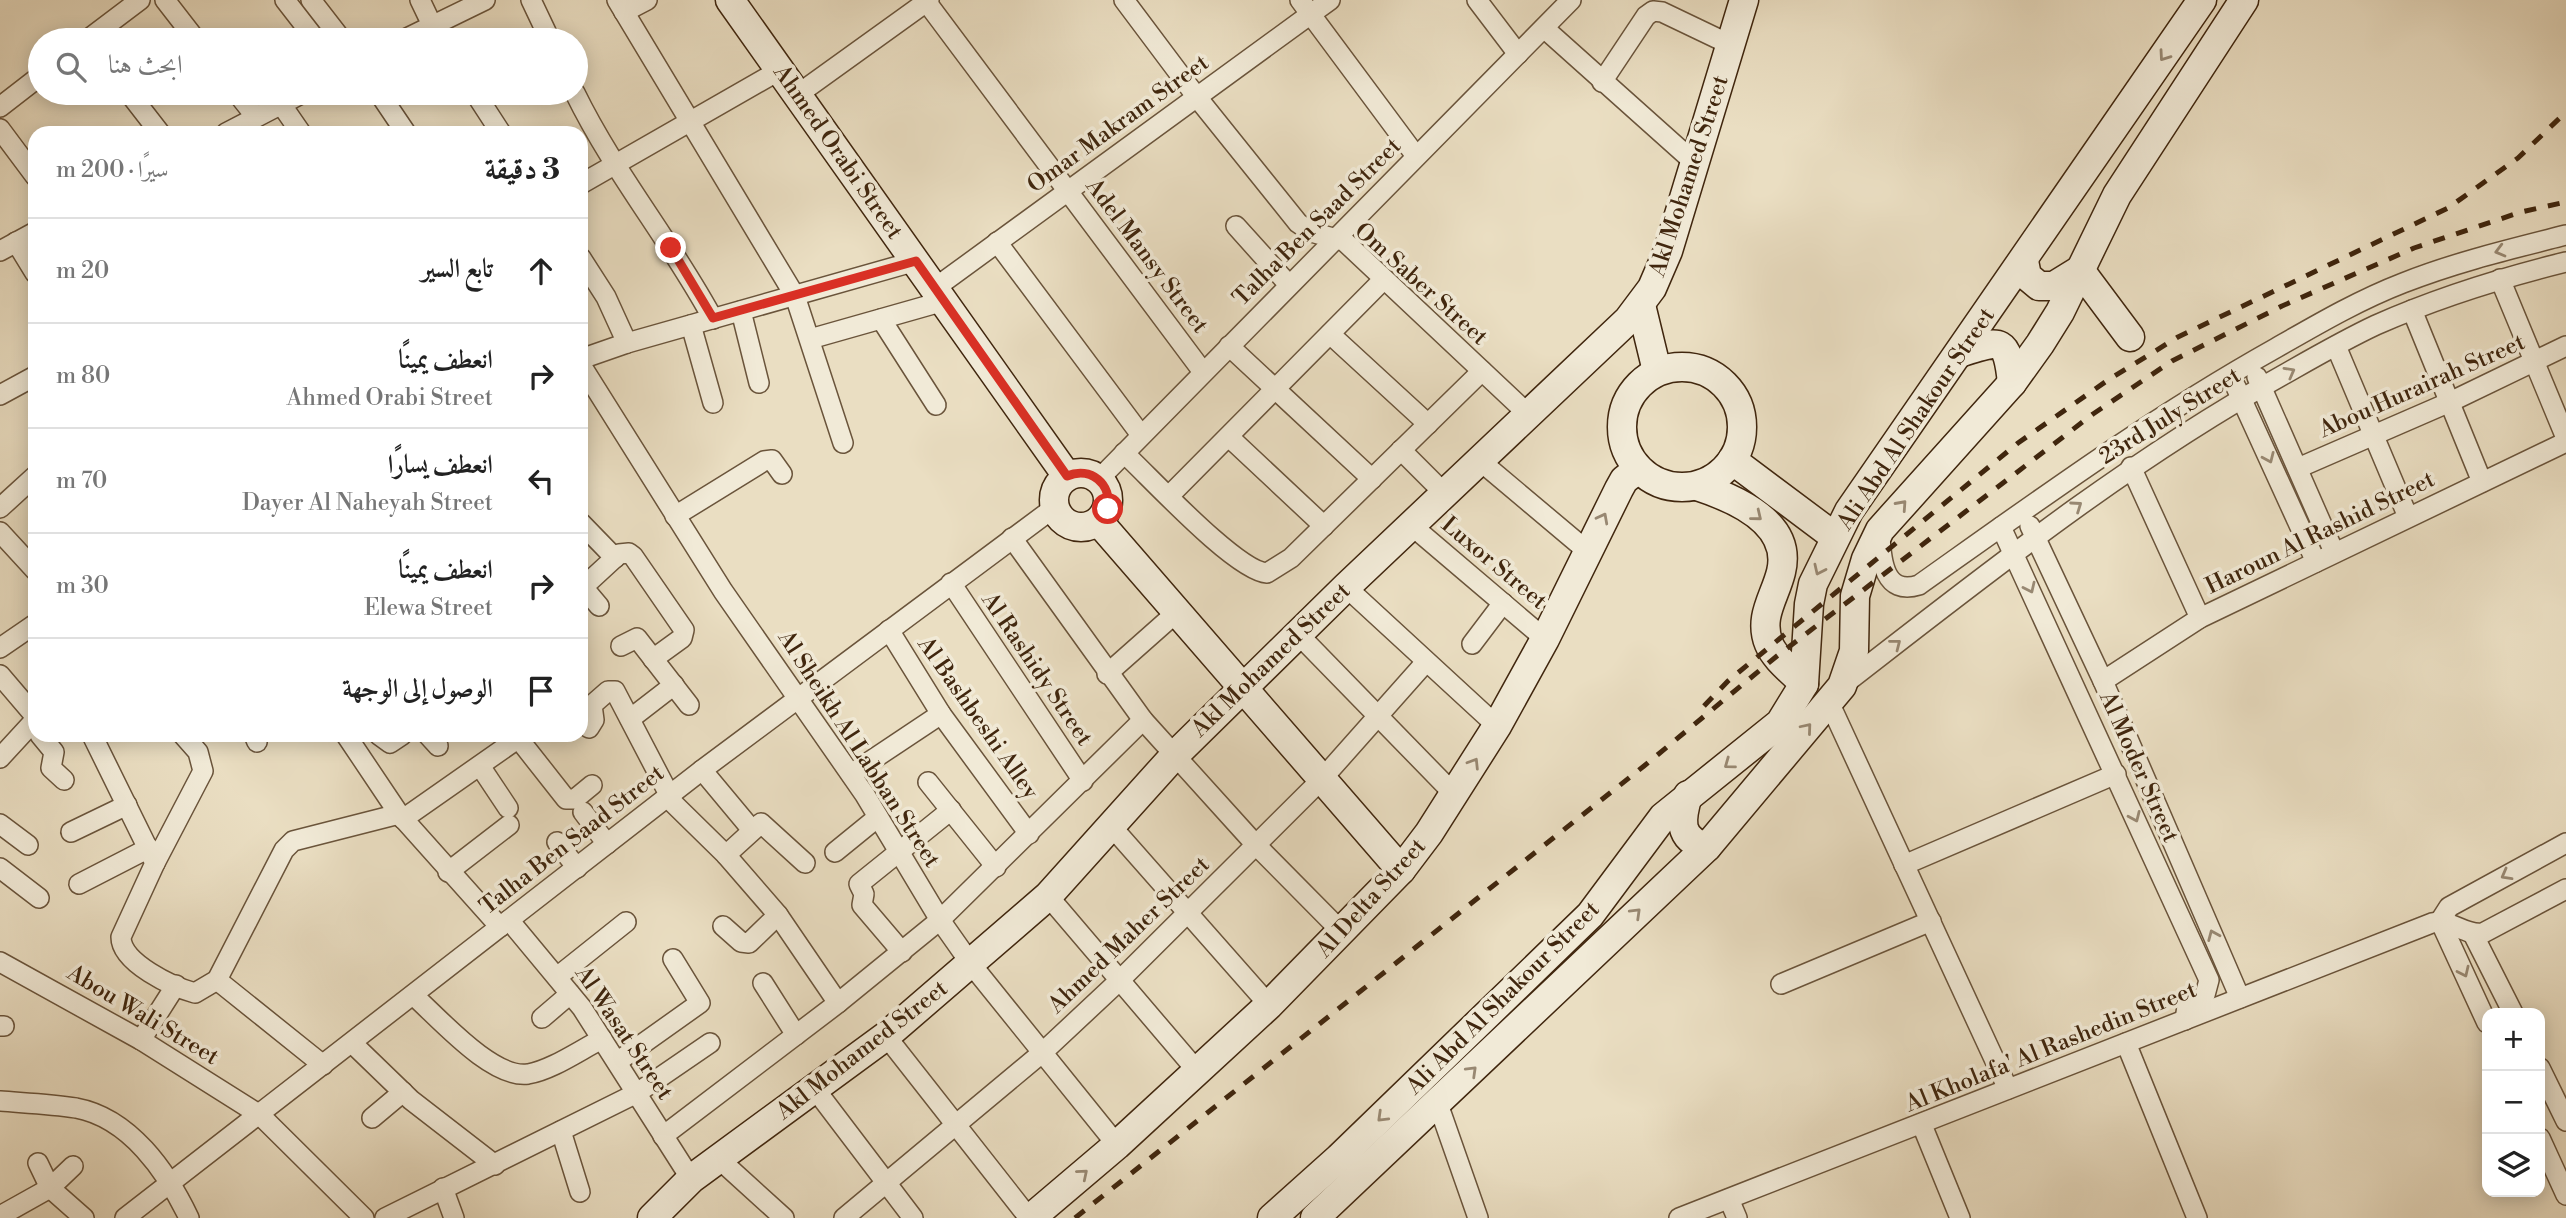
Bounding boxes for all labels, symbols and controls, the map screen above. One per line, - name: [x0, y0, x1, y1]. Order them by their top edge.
- search box: [28, 28, 588, 105]
- icon: search: [52, 48, 90, 86]
- one-way arrow: [2160, 48, 2172, 61]
- text: ابحث هنا: [108, 49, 183, 81]
- street label: Omar Makram Street: [1022, 49, 1214, 199]
- street label: Ahmed Orabi Street: [767, 59, 909, 245]
- street label: Akl Mohamed Street: [1643, 72, 1735, 281]
- street label: Talha Ben Saad Street: [1227, 132, 1407, 312]
- text: 3 دقيقة: [485, 151, 560, 189]
- text: سيرًا · 200 m: [56, 156, 169, 184]
- street label: Adel Mansy Street: [1079, 172, 1214, 339]
- street label: Om Saber Street: [1349, 217, 1493, 351]
- route end: [655, 232, 686, 263]
- one-way arrow: [2494, 243, 2506, 258]
- icon: ahead: [522, 252, 560, 290]
- text: تابع السير: [421, 253, 493, 285]
- text: 20 m: [56, 257, 109, 285]
- street label: Ali Abd Al Shakour Street: [1831, 303, 2001, 536]
- street label: Abou Hurairah Street: [2314, 328, 2529, 444]
- text: انعطف يمينًا: [398, 344, 493, 376]
- icon: right: [522, 357, 560, 395]
- street label: 23rd July Street: [2094, 361, 2246, 471]
- text: 80 m: [56, 362, 110, 390]
- one-way arrow: [2282, 367, 2295, 380]
- text: Ahmed Orabi Street: [287, 384, 493, 412]
- text: انعطف يسارًا: [388, 449, 493, 481]
- one-way arrow: [2261, 451, 2275, 463]
- icon: left: [522, 462, 560, 500]
- street label: Haroun Al Rashid Street: [2201, 465, 2439, 601]
- text: 70 m: [56, 467, 107, 495]
- text: Dayer Al Naheyah Street: [242, 489, 493, 517]
- route start: [1092, 493, 1123, 524]
- one-way arrow: [1894, 500, 1907, 513]
- one-way arrow: [2069, 502, 2082, 514]
- one-way arrow: [1749, 508, 1762, 520]
- street label: Luxor Street: [1435, 511, 1553, 615]
- one-way arrow: [1595, 513, 1608, 525]
- text: انعطف يمينًا: [398, 554, 493, 586]
- one-way arrow: [1814, 563, 1828, 576]
- icon: right: [522, 567, 560, 605]
- text: 30 m: [56, 572, 109, 600]
- street label: Akl Mohamed Street: [1185, 577, 1356, 744]
- one-way arrow: [2022, 581, 2036, 593]
- street label: Al Rashidy Street: [975, 586, 1099, 751]
- text: Elewa Street: [364, 594, 493, 622]
- street label: Al Sheikh Al Labban Street: [771, 624, 946, 873]
- street label: Al Bashbeshi Alley: [911, 631, 1045, 805]
- one-way arrow: [1888, 640, 1901, 653]
- icon: arrive: [522, 672, 560, 710]
- text: الوصول إلى الوجهة: [342, 673, 493, 705]
- street label: Al Moder Street: [2093, 686, 2185, 847]
- one-way arrow: [1799, 724, 1811, 737]
- one-way arrow: [1724, 756, 1737, 768]
- one-way arrow: [1466, 757, 1479, 770]
- street label: Talha Ben Saad Street: [474, 759, 670, 921]
- one-way arrow: [2127, 810, 2141, 823]
- street label: Al Delta Street: [1309, 833, 1432, 964]
- street label: Ahmed Maher Street: [1042, 851, 1216, 1020]
- one-way arrow: [2501, 867, 2513, 880]
- street label: Ali Abd Al Shakour Street: [1400, 895, 1606, 1101]
- one-way arrow: [1628, 909, 1641, 922]
- one-way arrow: [2207, 930, 2221, 943]
- street label: Abou Wali Street: [61, 958, 224, 1071]
- street label: Al Wasat Street: [568, 960, 679, 1105]
- one-way arrow: [2456, 965, 2470, 977]
- street label: Akl Mohamed Street: [770, 974, 953, 1126]
- street label: Al Kholafa' Al Rashedin Street: [1900, 976, 2201, 1119]
- map controls: [2482, 1008, 2545, 1197]
- button: +: [2482, 1008, 2545, 1071]
- one-way arrow: [1464, 1066, 1477, 1079]
- button: −: [2482, 1071, 2545, 1134]
- one-way arrow: [1377, 1108, 1390, 1121]
- button: layers: [2482, 1134, 2545, 1197]
- one-way arrow: [1074, 1170, 1087, 1182]

